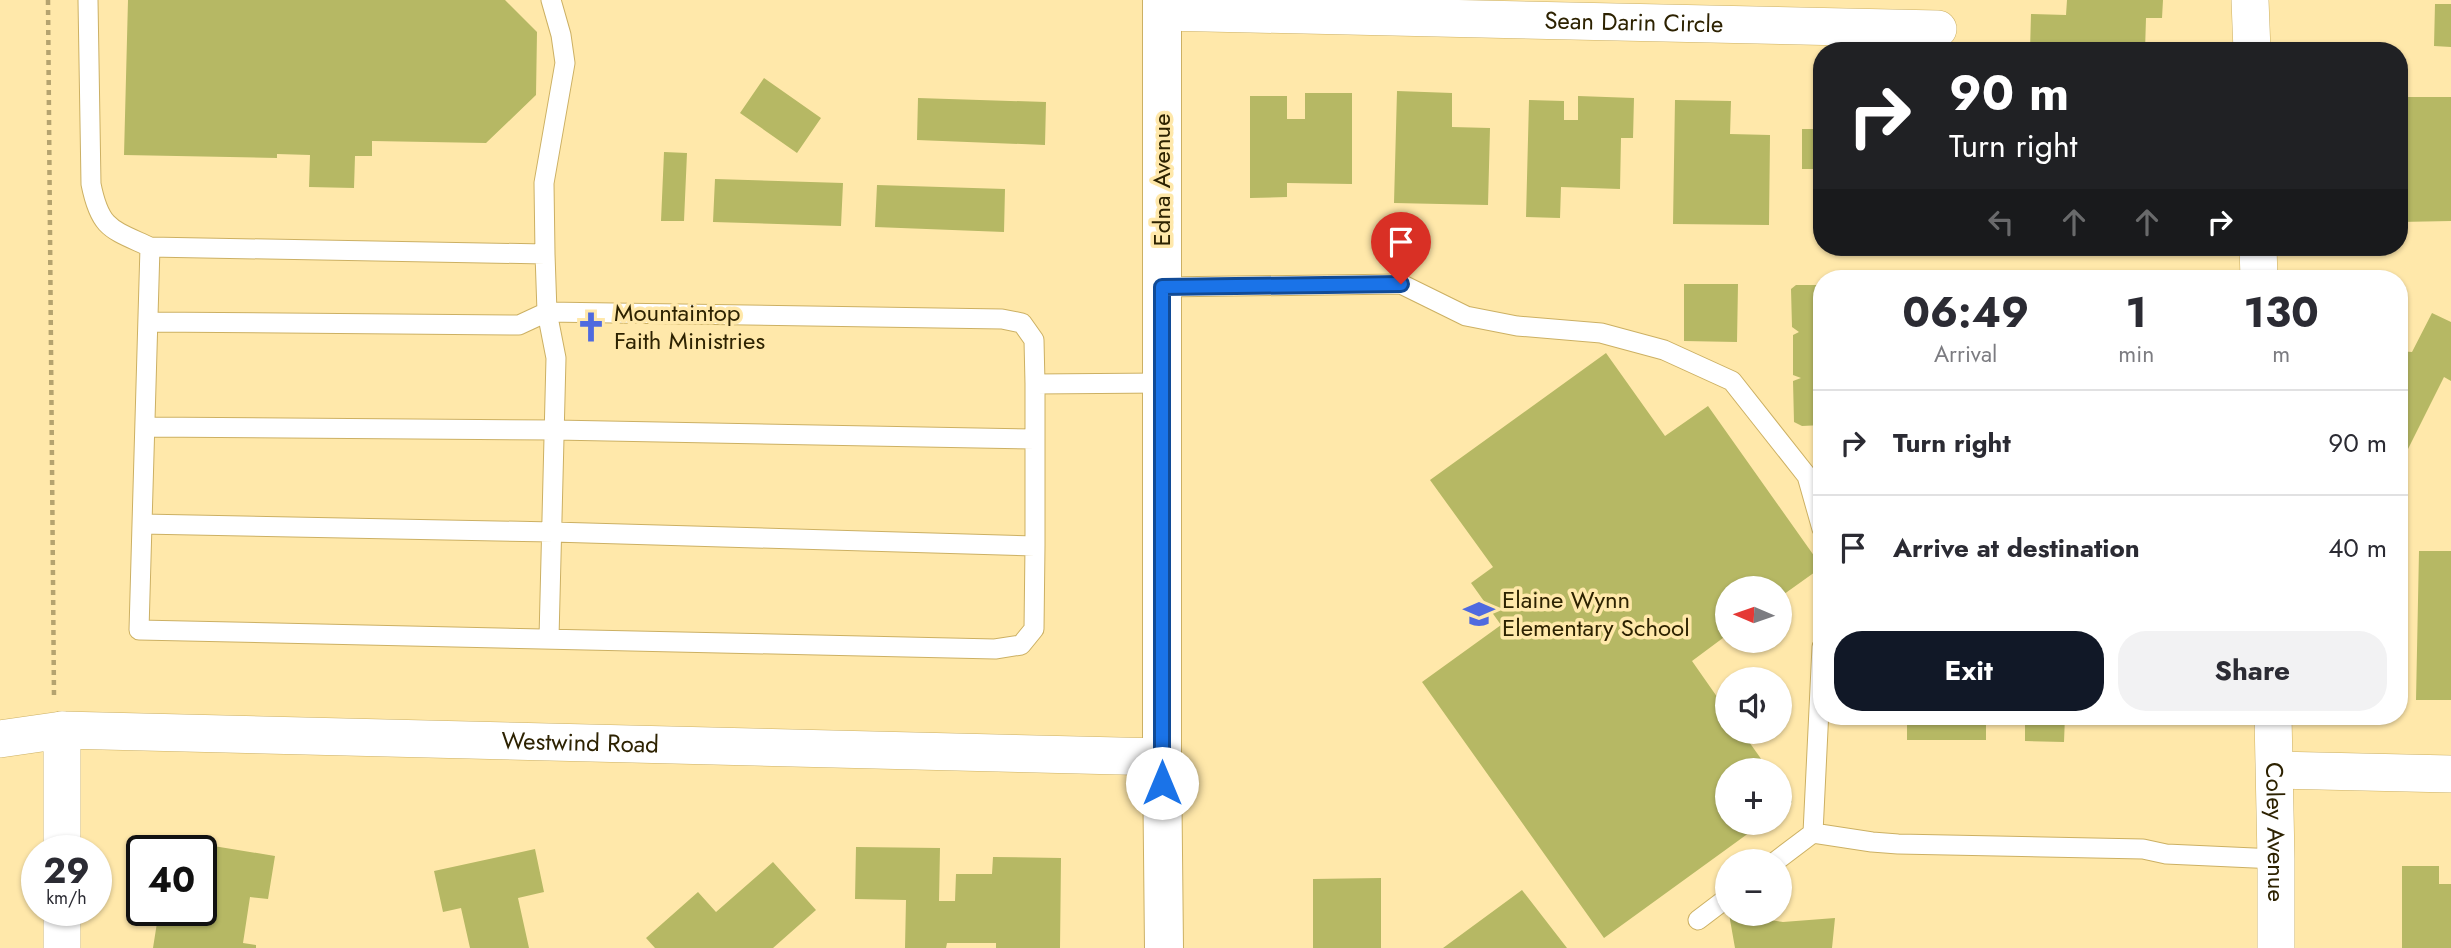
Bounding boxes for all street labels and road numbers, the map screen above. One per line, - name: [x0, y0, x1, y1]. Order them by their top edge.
- street label: Sean Darin Circle: [1544, 2, 1724, 41]
- street label: Edna Avenue: [1144, 114, 1179, 246]
- street label: Westwind Road: [501, 723, 659, 762]
- street label: Coley Avenue: [2257, 762, 2294, 902]

